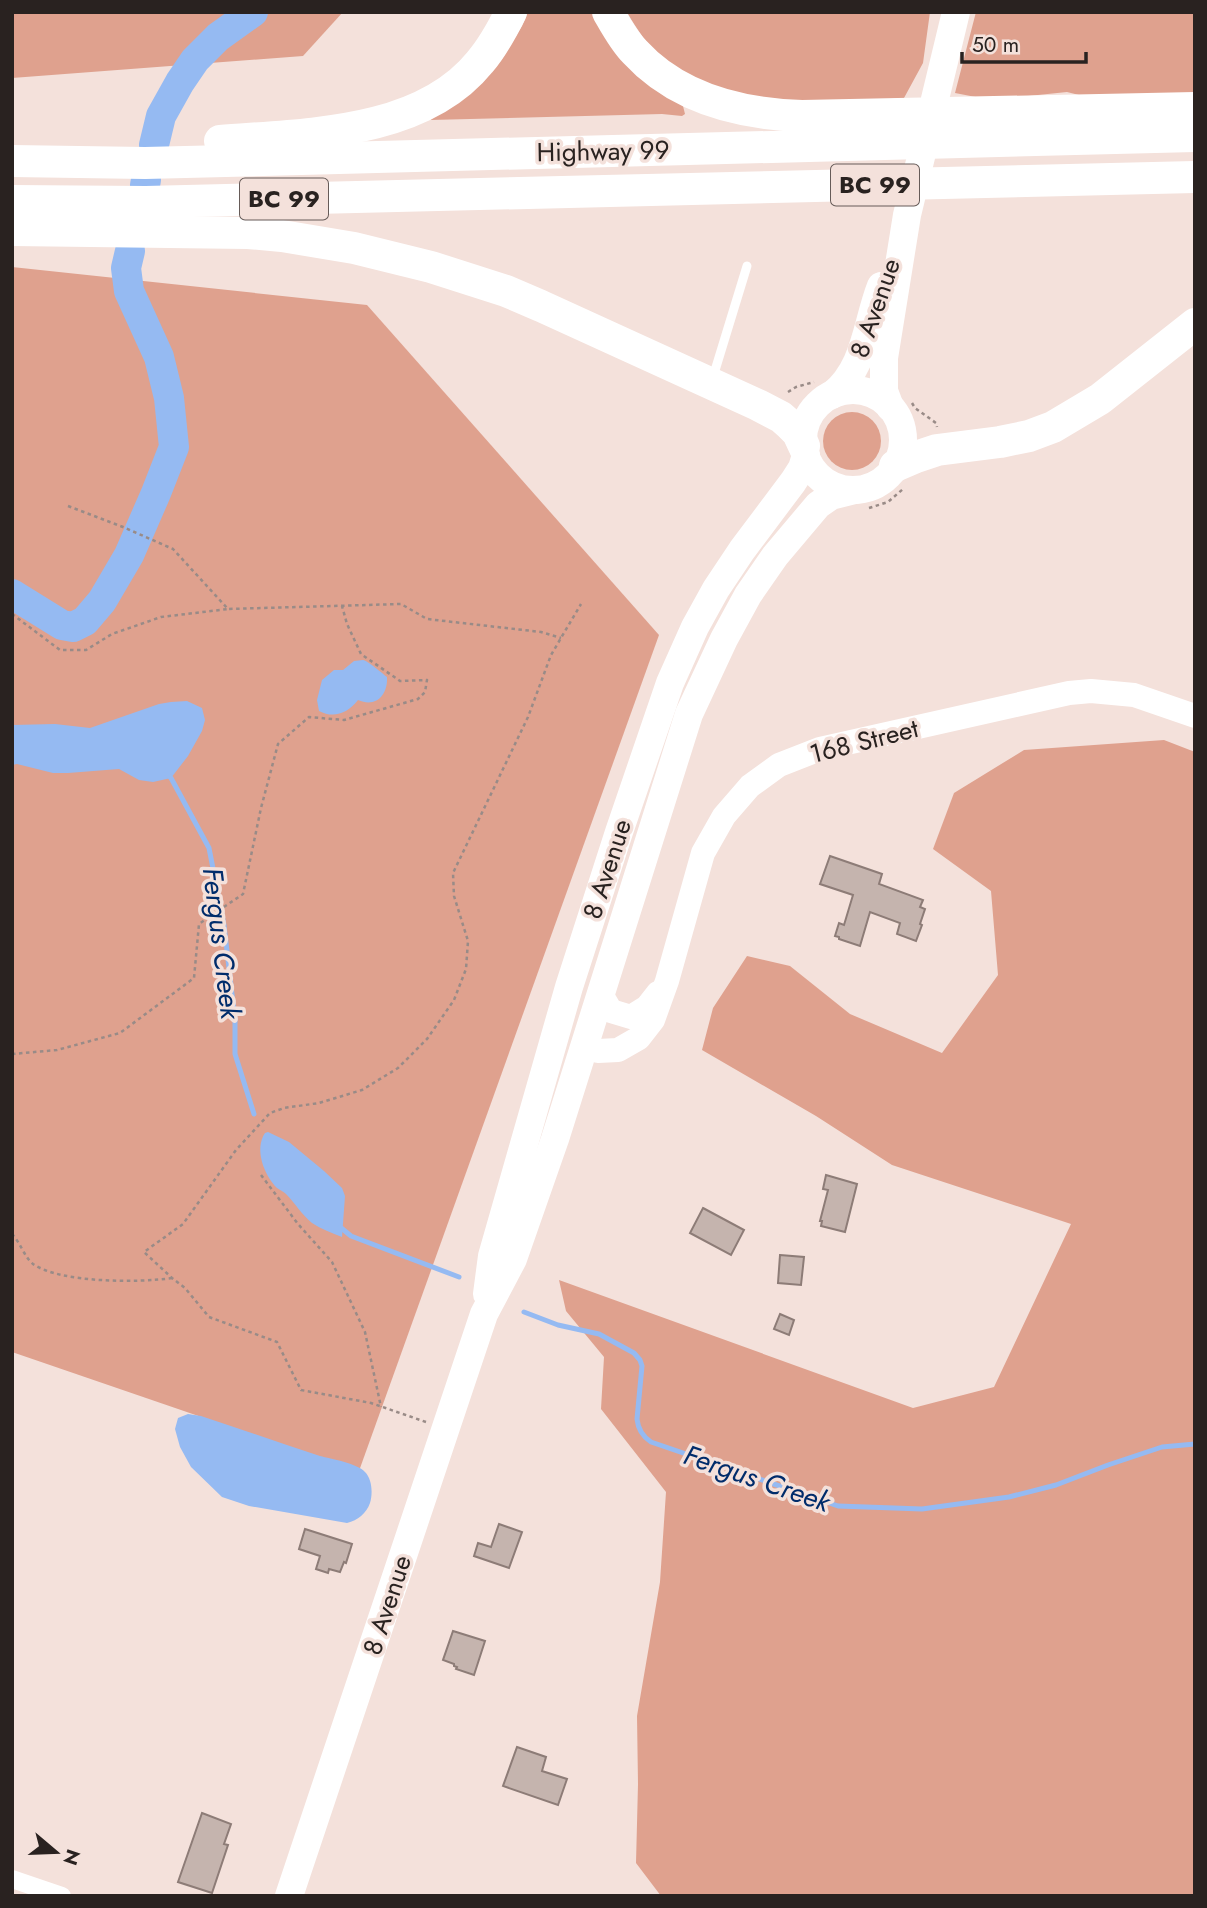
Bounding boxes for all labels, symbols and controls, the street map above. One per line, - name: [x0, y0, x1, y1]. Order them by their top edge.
- scale bar: [962, 21, 1086, 65]
- text: 50 m: [972, 30, 1019, 60]
- street label: Highway 99: [536, 131, 670, 171]
- road number: BC 99: [831, 164, 919, 205]
- road number: BC 99: [240, 178, 328, 219]
- street label: 8 Avenue: [840, 253, 910, 363]
- street label: 168 Street: [806, 709, 923, 773]
- street label: 8 Avenue: [573, 814, 641, 924]
- water label: Fergus Creek: [192, 865, 251, 1022]
- water label: Fergus Creek: [678, 1434, 836, 1523]
- street label: 8 Avenue: [353, 1550, 421, 1660]
- north arrow: [21, 1817, 91, 1887]
- text: N: [56, 1846, 87, 1869]

